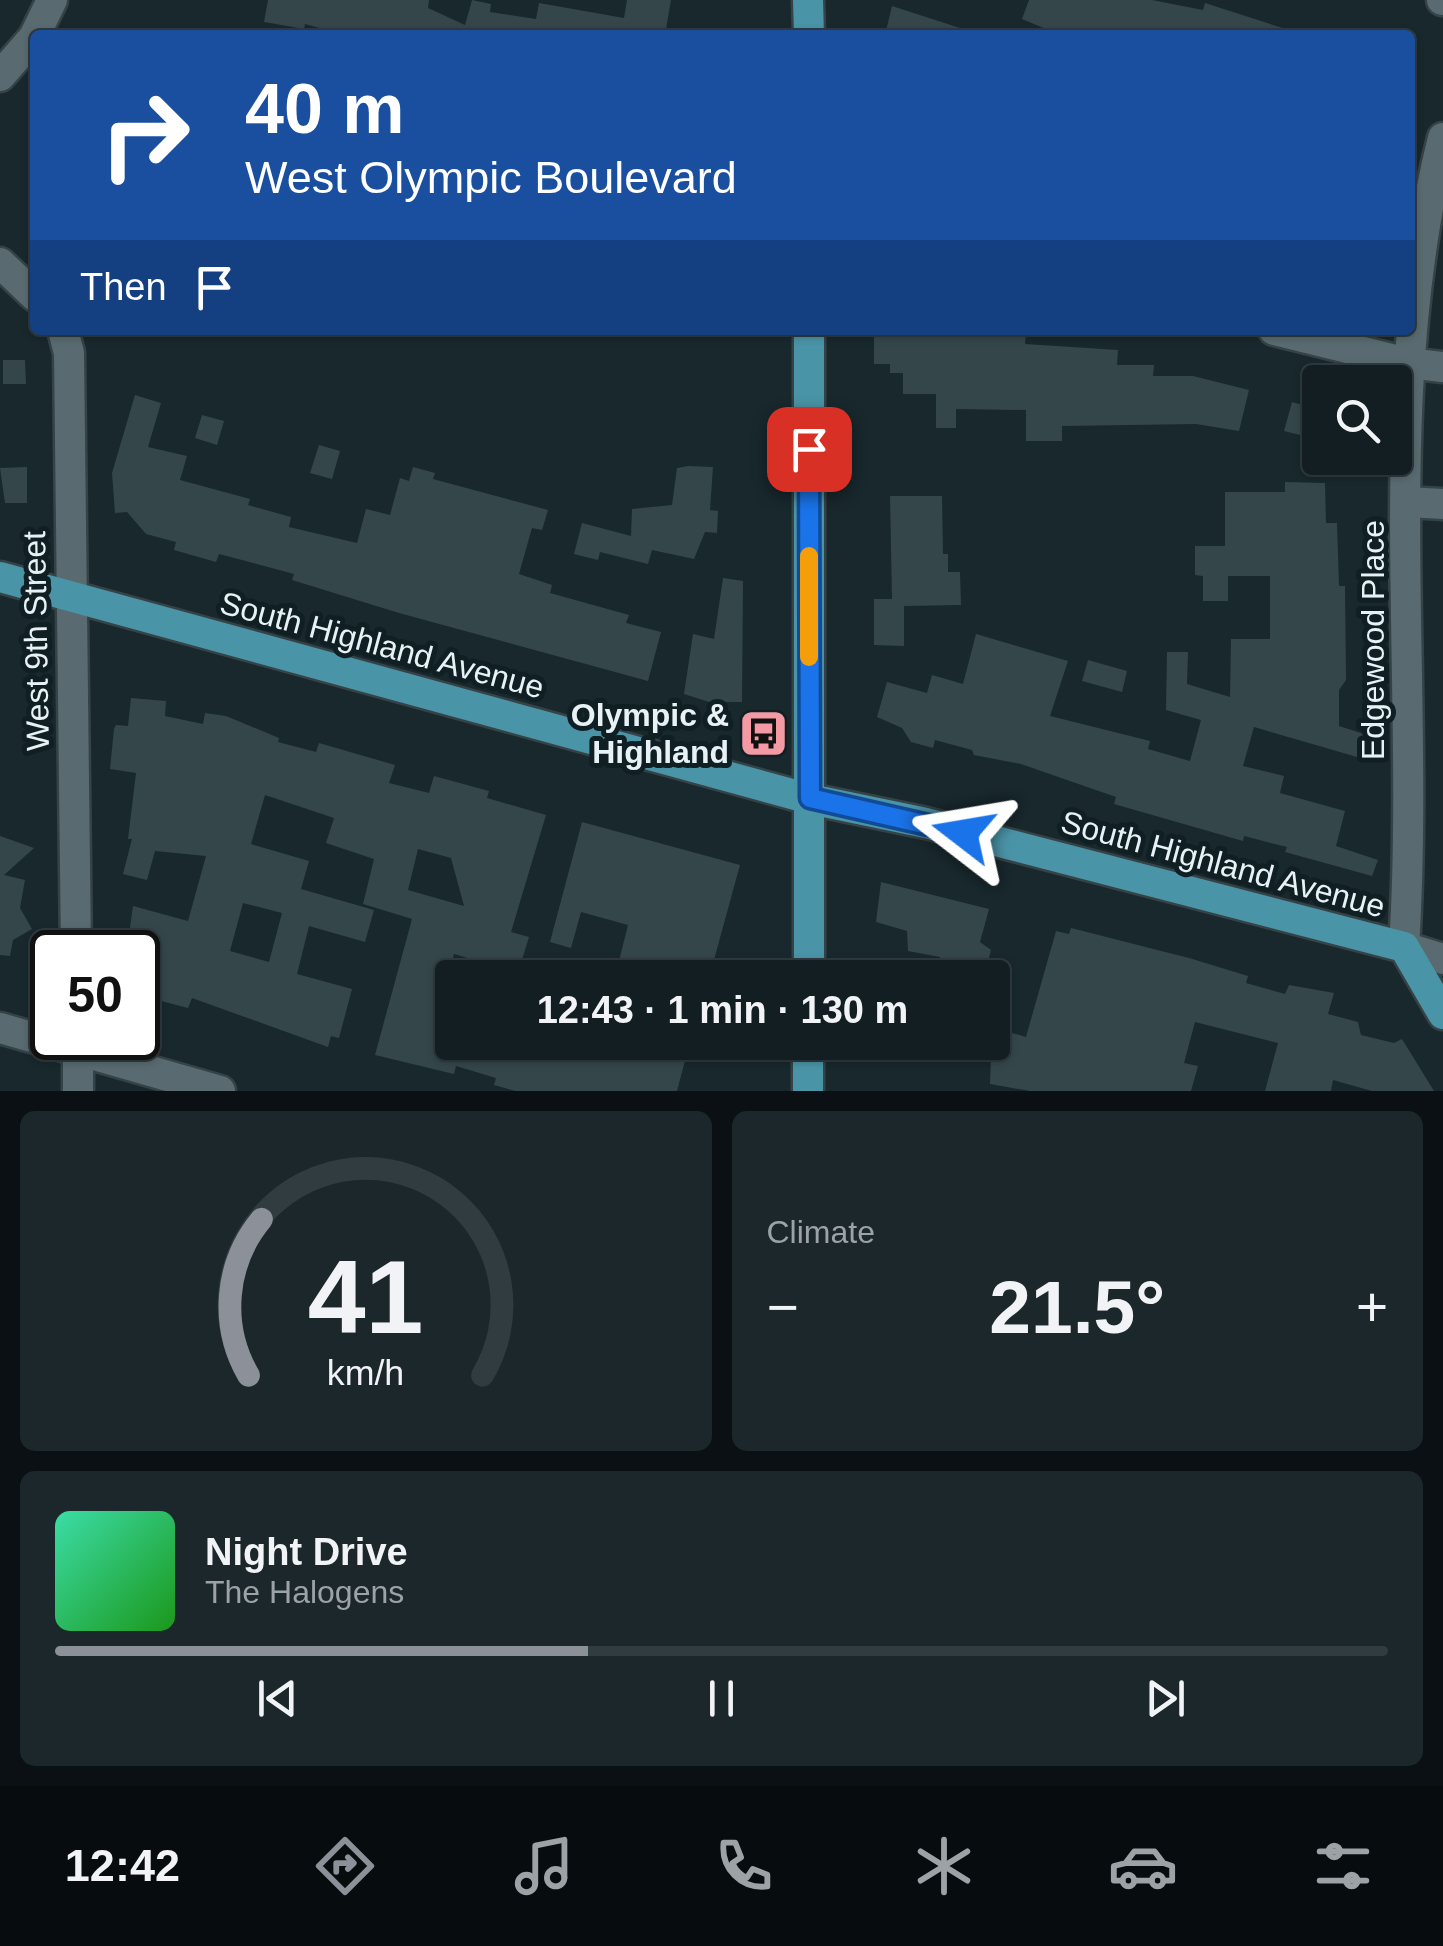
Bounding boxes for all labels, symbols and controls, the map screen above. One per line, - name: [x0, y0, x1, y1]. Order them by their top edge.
- icon: right: [80, 70, 210, 200]
- text: 40 m: [245, 70, 405, 148]
- text: West Olympic Boulevard: [245, 152, 737, 203]
- icon: arrive: [187, 260, 242, 315]
- text: Then: [80, 266, 167, 308]
- map controls: [1302, 365, 1412, 475]
- button: search: [1302, 365, 1412, 475]
- pin: [767, 407, 852, 492]
- icon: arrive: [782, 422, 837, 477]
- street label: Edgewood Place: [1355, 520, 1391, 760]
- street label: West 9th Street: [16, 531, 56, 751]
- street label: South Highland Avenue: [216, 584, 548, 706]
- place label: Olympic & Highland: [571, 697, 729, 770]
- bus stop icon: Olympic & Highland: [738, 707, 790, 759]
- position arrow: [911, 781, 1015, 885]
- street label: South Highland Avenue: [1057, 803, 1389, 925]
- speed limit sign: 50: [30, 930, 160, 1060]
- text: 12:43 · 1 min · 130 m: [537, 989, 908, 1031]
- text: Climate: [767, 1214, 875, 1250]
- text: 41: [308, 1239, 424, 1355]
- text: 21.5°: [989, 1265, 1165, 1349]
- text: −: [767, 1276, 799, 1338]
- text: +: [1356, 1276, 1388, 1338]
- text: km/h: [327, 1353, 404, 1393]
- text: Night Drive: [205, 1531, 408, 1573]
- text: The Halogens: [205, 1574, 404, 1610]
- icon: previous: [250, 1671, 305, 1726]
- icon: pause: [694, 1671, 749, 1726]
- icon: next: [1138, 1671, 1193, 1726]
- icon: directions: [310, 1831, 380, 1901]
- icon: music: [509, 1831, 579, 1901]
- icon: phone: [709, 1831, 779, 1901]
- icon: climate: [909, 1831, 979, 1901]
- icon: car: [1108, 1831, 1178, 1901]
- icon: filters: [1308, 1831, 1378, 1901]
- text: 12:42: [65, 1840, 180, 1891]

